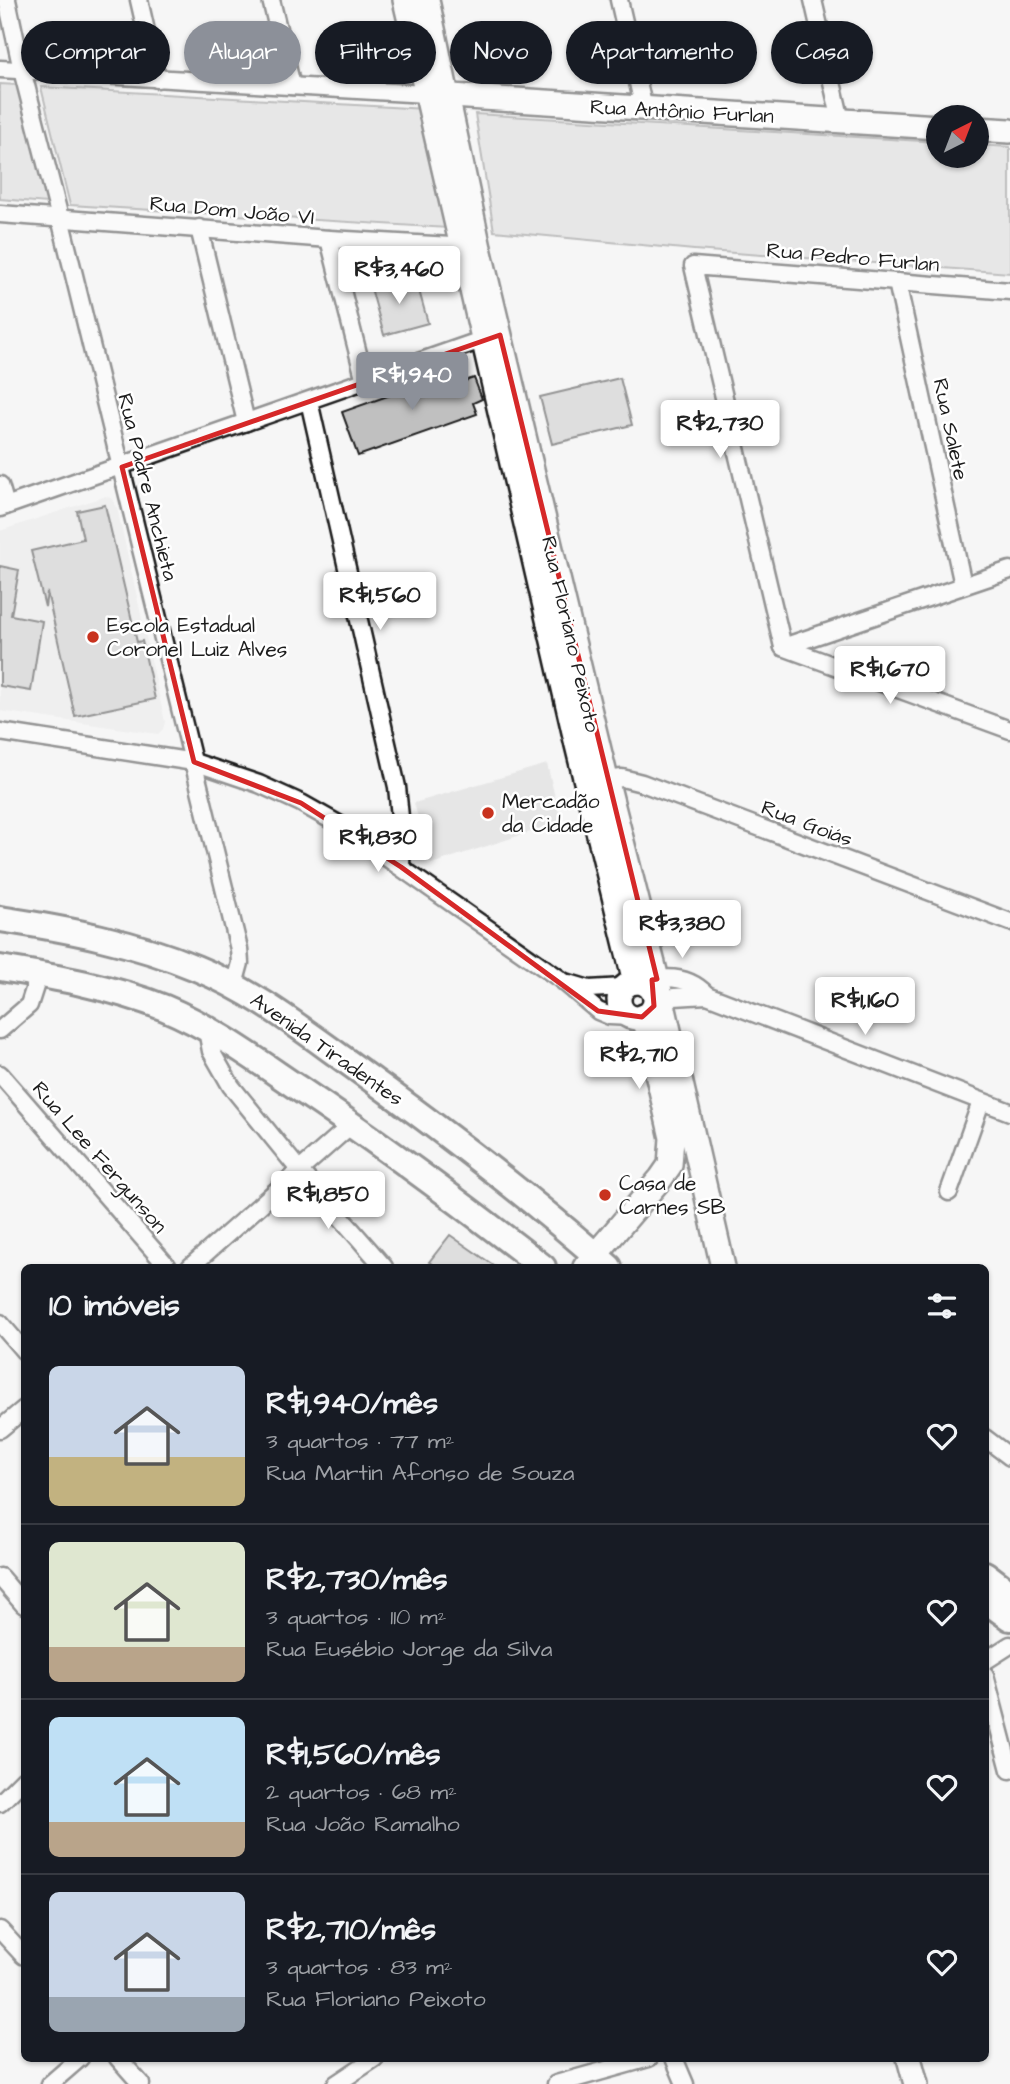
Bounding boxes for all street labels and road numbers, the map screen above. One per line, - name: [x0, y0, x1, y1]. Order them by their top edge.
- street label: Rua Antônio Furlan: [589, 92, 775, 131]
- street label: Rua Dom João VI: [148, 189, 315, 232]
- street label: Rua Pedro Furlan: [765, 235, 941, 279]
- street label: Rua Salete: [926, 376, 975, 483]
- street label: Rua Padre Anchieta: [110, 390, 185, 584]
- street label: Rua Floriano Peixoto: [534, 533, 607, 735]
- street label: Rua Goiás: [757, 793, 857, 854]
- street label: Avenida Tiradentes: [244, 986, 409, 1113]
- street label: Rua Lee Fergunson: [24, 1075, 174, 1241]

